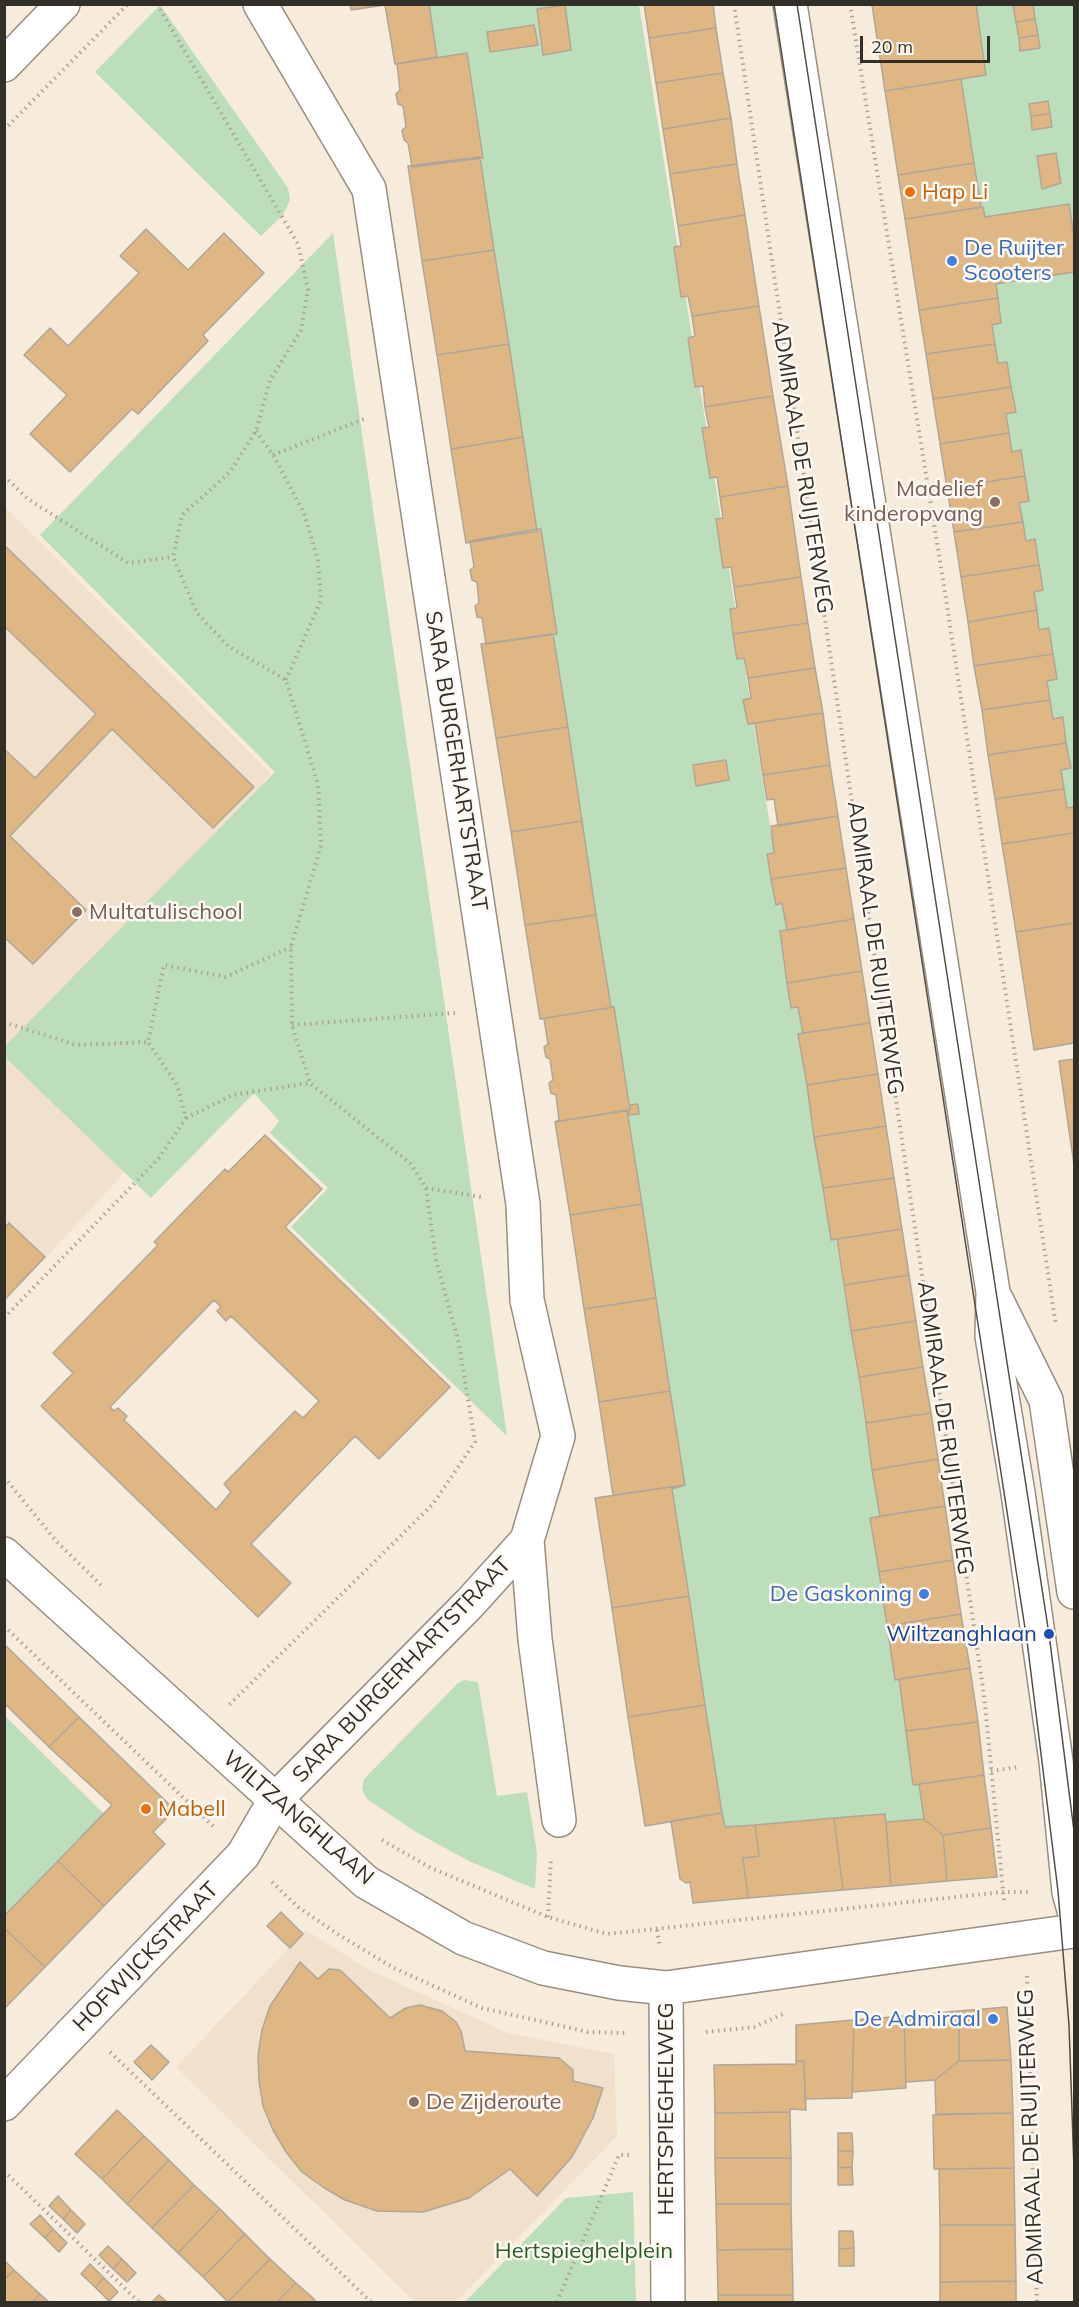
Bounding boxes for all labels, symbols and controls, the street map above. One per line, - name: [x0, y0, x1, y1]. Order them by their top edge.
- scale bar: [863, 24, 994, 62]
- text: 20 m: [871, 35, 913, 58]
- place label: Hap Li: [922, 179, 988, 205]
- marker: Hap Li: [903, 185, 917, 199]
- place label: De Ruijter Scooters: [964, 235, 1064, 286]
- marker: De Ruijter Scooters: [945, 254, 959, 268]
- street label: ADMIRAAL DE RUIJTERWEG: [766, 319, 838, 615]
- place label: Madelief kinderopvang: [844, 476, 983, 528]
- marker: Madelief kinderopvang: [988, 495, 1002, 509]
- street label: SARA BURGERHARTSTRAAT: [419, 609, 493, 913]
- street label: ADMIRAAL DE RUIJTERWEG: [841, 800, 909, 1096]
- place label: Multatulischool: [89, 899, 243, 925]
- marker: Multatulischool: [70, 905, 84, 919]
- street label: ADMIRAAL DE RUIJTERWEG: [911, 1280, 979, 1576]
- street label: SARA BURGERHARTSTRAAT: [287, 1552, 517, 1788]
- place label: De Gaskoning: [770, 1581, 912, 1607]
- marker: De Gaskoning: [917, 1587, 931, 1601]
- place label: Wiltzanghlaan: [886, 1621, 1037, 1647]
- marker: Wiltzanghlaan: [1042, 1627, 1056, 1641]
- street label: WILTZANGHLAAN: [217, 1745, 379, 1891]
- place label: Mabell: [158, 1796, 226, 1822]
- marker: Mabell: [139, 1802, 153, 1816]
- street label: HOFWIJCKSTRAAT: [68, 1877, 224, 2037]
- street label: ADMIRAAL DE RUIJTERWEG: [1013, 1989, 1049, 2285]
- street label: HERTSPIEGHELWEG: [653, 2002, 679, 2216]
- place label: De Admiraal: [854, 2006, 981, 2032]
- marker: De Admiraal: [986, 2012, 1000, 2026]
- place label: De Zijderoute: [426, 2089, 562, 2115]
- marker: De Zijderoute: [407, 2095, 421, 2109]
- park label: Hertspieghelplein: [495, 2238, 673, 2264]

